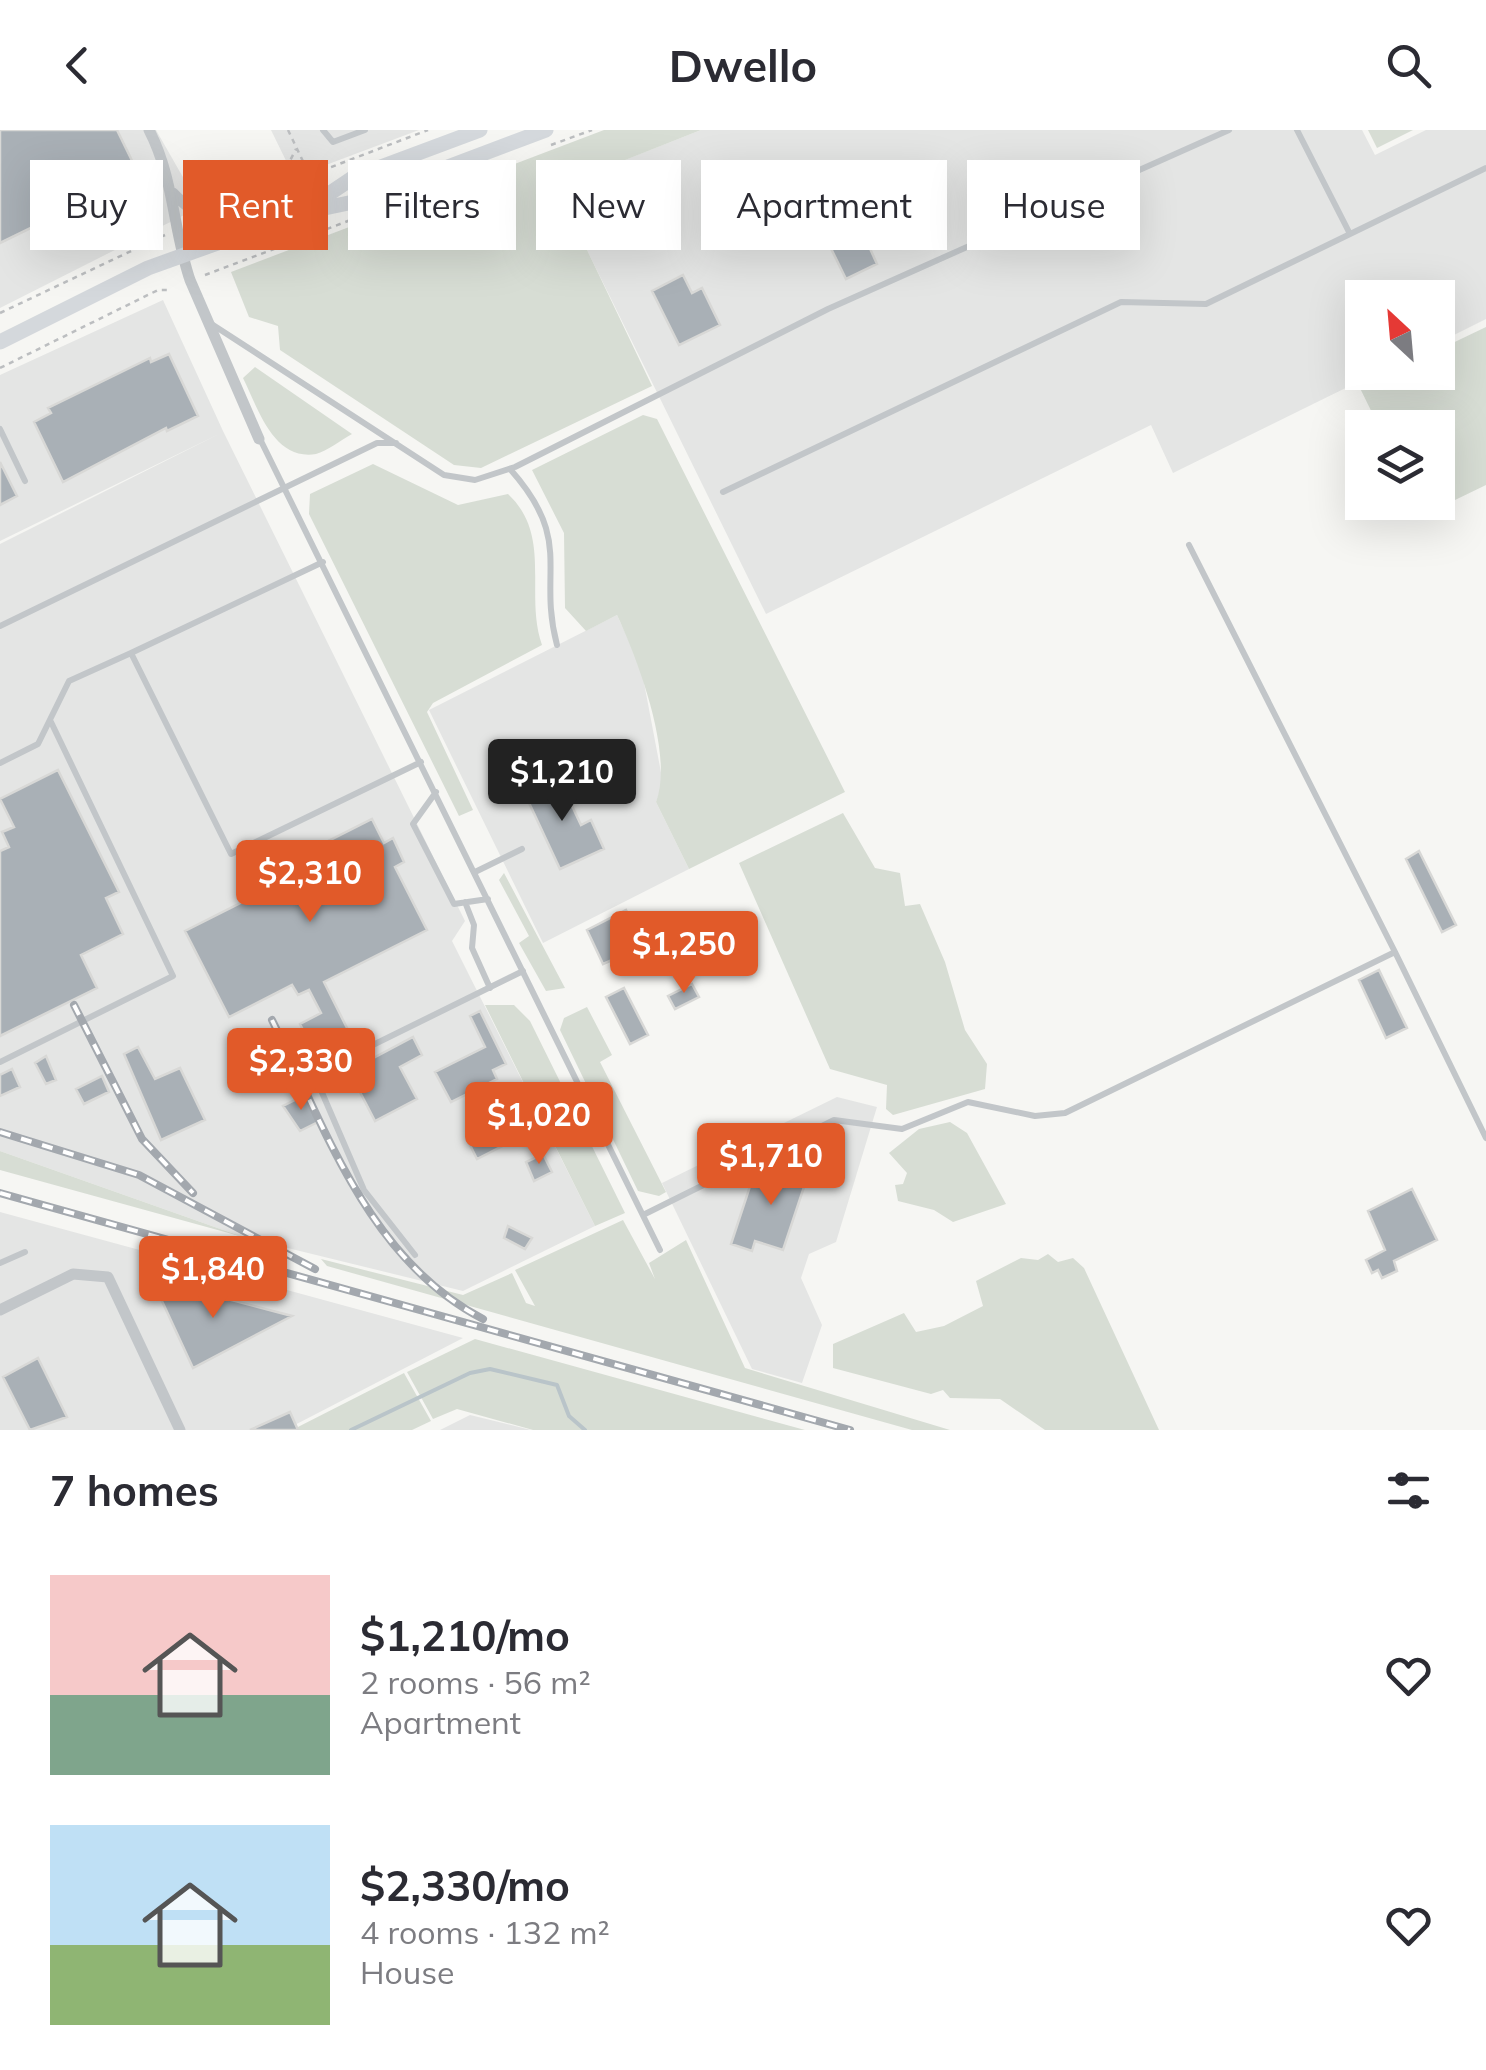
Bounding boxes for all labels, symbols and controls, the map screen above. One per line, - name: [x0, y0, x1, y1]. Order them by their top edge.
- text: Dwello: [669, 37, 817, 93]
- icon: back: [50, 38, 105, 93]
- icon: search: [1381, 38, 1436, 93]
- chip: Buy: [30, 160, 163, 250]
- chip: Rent: [183, 160, 328, 250]
- chip: Filters: [348, 160, 516, 250]
- chip: New: [536, 160, 681, 250]
- chip: Apartment: [701, 160, 947, 250]
- chip: House: [967, 160, 1140, 250]
- north arrow: [1345, 280, 1455, 390]
- map controls: [1345, 280, 1455, 520]
- button: layers: [1345, 410, 1455, 520]
- pin: $1,210: [481, 739, 643, 824]
- text: $1,210: [510, 751, 614, 791]
- pin: $2,310: [229, 840, 391, 925]
- text: $2,310: [258, 852, 362, 892]
- pin: $1,250: [603, 911, 765, 996]
- text: $1,250: [632, 923, 736, 963]
- pin: $2,330: [220, 1028, 382, 1113]
- text: $2,330: [249, 1040, 353, 1080]
- pin: $1,020: [458, 1082, 620, 1167]
- text: $1,020: [487, 1094, 591, 1134]
- pin: $1,710: [690, 1123, 852, 1208]
- text: $1,710: [719, 1135, 823, 1175]
- pin: $1,840: [132, 1236, 294, 1321]
- text: $1,840: [161, 1248, 265, 1288]
- icon: filters: [1381, 1463, 1436, 1518]
- text: 7 homes: [50, 1464, 219, 1517]
- text: $1,210/mo: [360, 1609, 570, 1662]
- icon: home: [130, 1615, 250, 1735]
- icon: heart: [1381, 1648, 1436, 1703]
- text: 2 rooms · 56 m²: [360, 1662, 591, 1702]
- text: Apartment: [360, 1702, 521, 1742]
- text: $2,330/mo: [360, 1859, 570, 1912]
- icon: home: [130, 1865, 250, 1985]
- icon: heart: [1381, 1898, 1436, 1953]
- text: 4 rooms · 132 m²: [360, 1912, 610, 1952]
- text: House: [360, 1952, 455, 1992]

